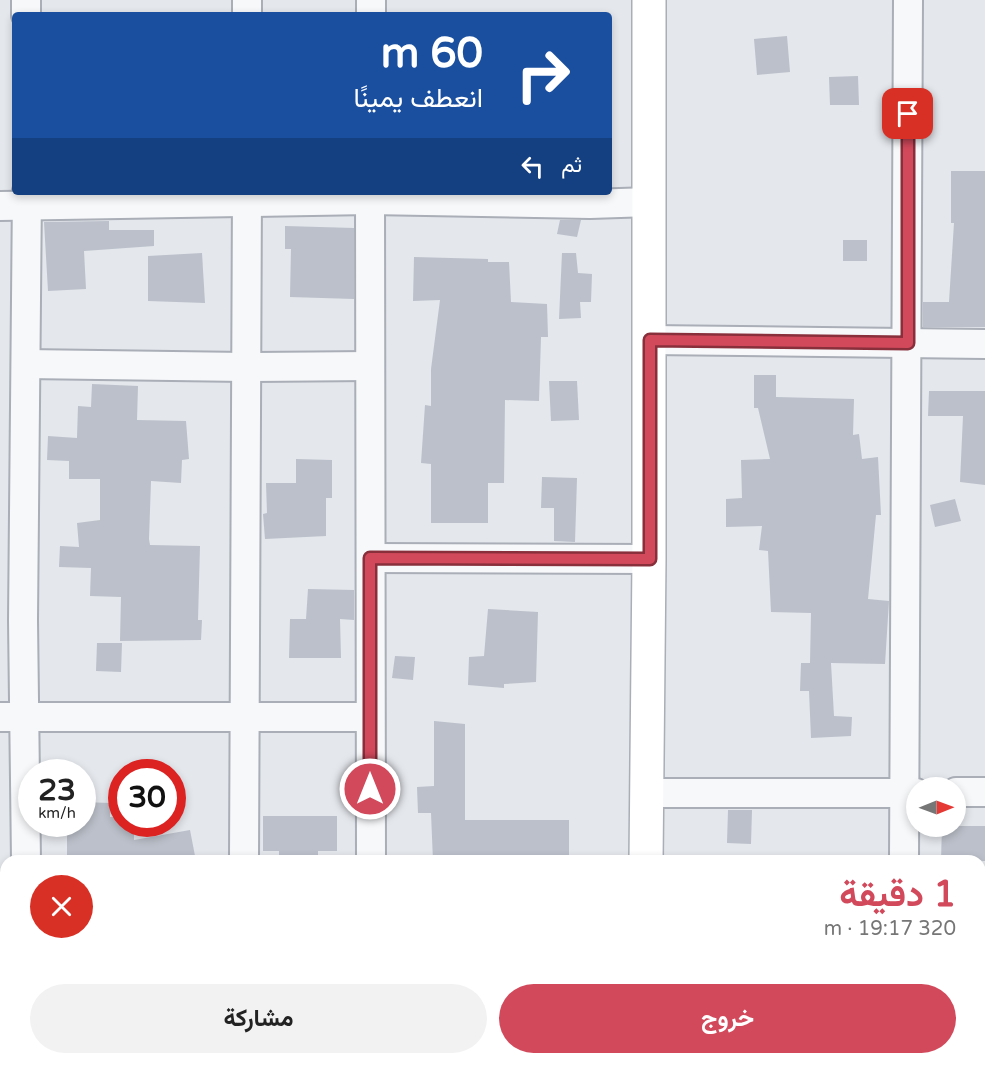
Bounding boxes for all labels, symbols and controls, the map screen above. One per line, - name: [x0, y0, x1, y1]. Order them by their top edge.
- text: 60 m: [381, 28, 483, 79]
- icon: right: [504, 36, 582, 114]
- text: انعطف يمينًا: [353, 82, 483, 115]
- pin: [882, 88, 933, 139]
- icon: arrive: [891, 97, 924, 130]
- icon: left: [516, 150, 549, 183]
- text: ثم: [561, 152, 582, 178]
- position arrow: [338, 757, 402, 821]
- speed limit sign: 30: [108, 759, 186, 837]
- text: 23: [38, 772, 76, 809]
- north arrow: [906, 777, 966, 837]
- map controls: [906, 777, 966, 837]
- text: km/h: [38, 804, 76, 822]
- text: 1 دقيقة: [839, 873, 956, 916]
- button: close: [30, 875, 93, 938]
- text: 320 m · 19:17: [824, 917, 956, 941]
- button: مشاركة: [30, 984, 487, 1053]
- button: خروج: [499, 984, 956, 1053]

